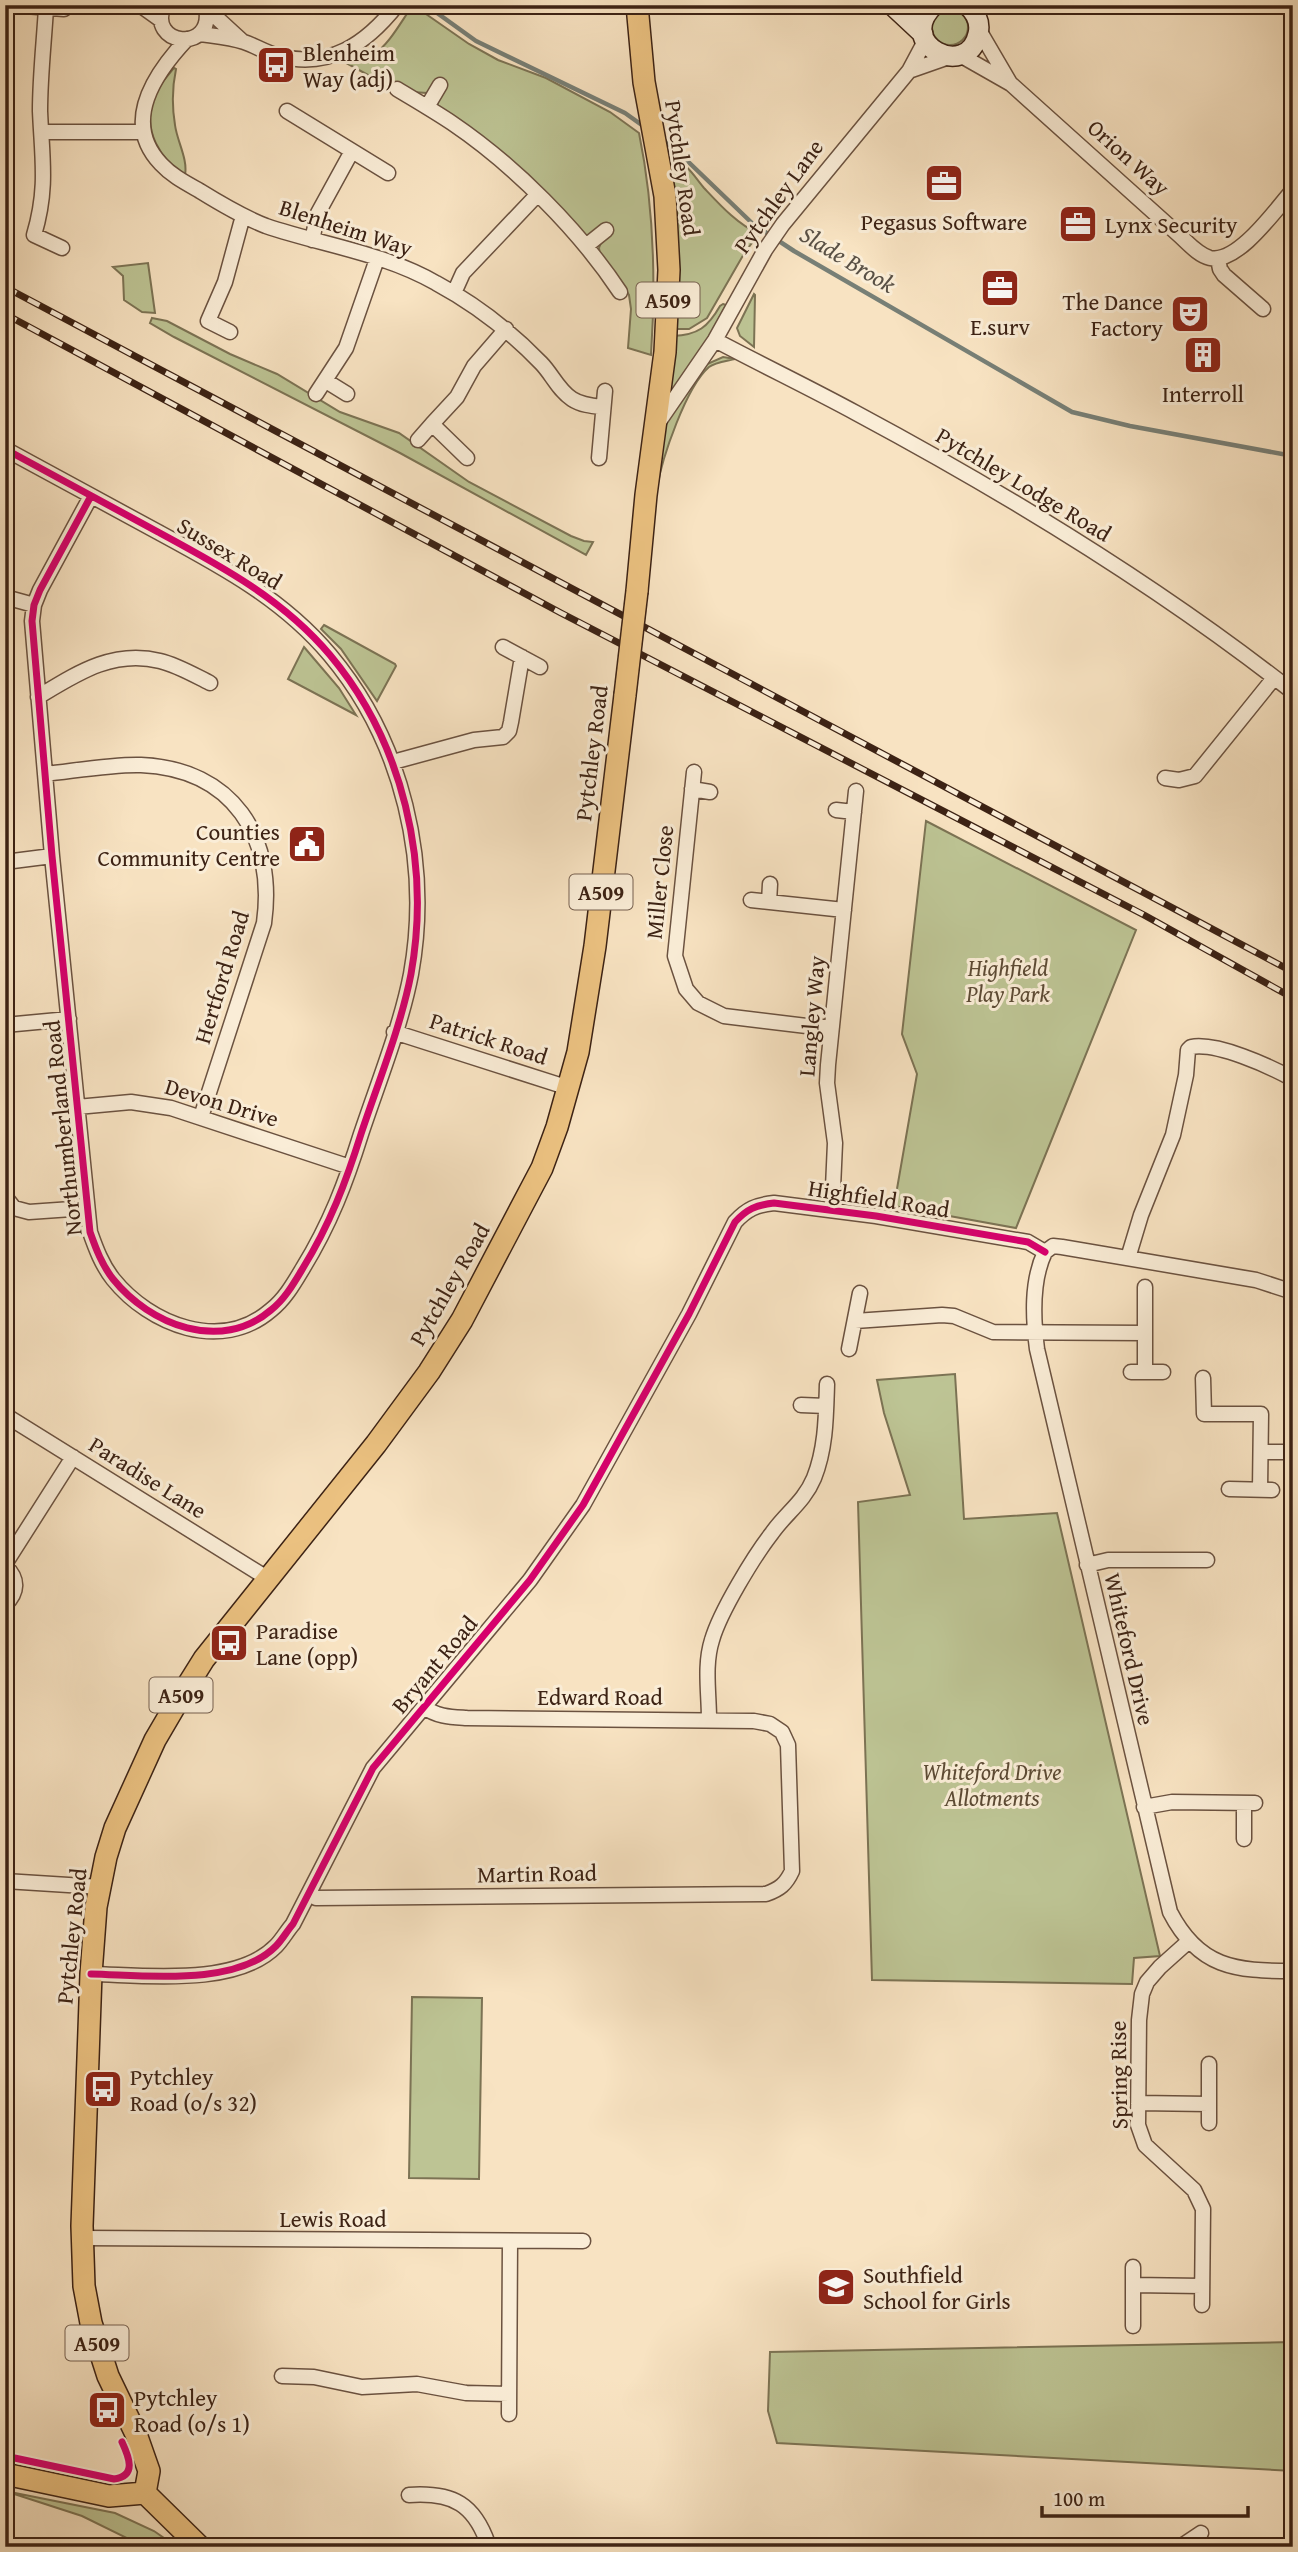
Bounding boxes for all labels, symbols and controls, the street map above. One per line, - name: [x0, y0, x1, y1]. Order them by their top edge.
- place label: Blenheim Way (adj): [303, 36, 395, 95]
- bus stop icon: Blenheim Way (adj): [255, 44, 297, 86]
- street label: Pytchley Road: [657, 98, 709, 239]
- street label: Orion Way: [1081, 111, 1178, 203]
- street label: Pytchley Lane: [725, 132, 831, 260]
- office icon: Pegasus Software: [923, 162, 965, 204]
- street label: Blenheim Way: [275, 190, 417, 264]
- office icon: Lynx Security: [1057, 203, 1099, 245]
- place label: Pegasus Software: [861, 205, 1027, 238]
- place label: Lynx Security: [1105, 208, 1238, 241]
- water label: Slade Brook: [793, 217, 903, 301]
- office icon: E.surv: [979, 267, 1021, 309]
- road number: A509: [636, 282, 700, 318]
- place label: The Dance Factory: [1063, 285, 1164, 344]
- theatre icon: The Dance Factory: [1169, 293, 1211, 335]
- place label: E.surv: [970, 310, 1030, 343]
- building icon: Interroll: [1182, 334, 1224, 376]
- place label: Interroll: [1162, 377, 1244, 410]
- street label: Pytchley Lodge Road: [930, 419, 1118, 550]
- street label: Sussex Road: [171, 509, 289, 598]
- street label: Pytchley Road: [566, 682, 616, 823]
- place label: Counties Community Centre: [97, 815, 280, 874]
- public building icon: Counties Community Centre: [286, 823, 328, 865]
- street label: Miller Close: [637, 823, 681, 941]
- road number: A509: [570, 874, 632, 910]
- street label: Hertford Road: [185, 906, 257, 1048]
- park label: Highfield Play Park: [965, 951, 1050, 1010]
- street label: Langley Way: [789, 954, 833, 1078]
- street label: Patrick Road: [426, 1003, 553, 1073]
- street label: Northumberland Road: [34, 1018, 90, 1237]
- street label: Devon Drive: [161, 1069, 283, 1135]
- street label: Highfield Road: [806, 1171, 953, 1226]
- street label: Pytchley Road: [401, 1216, 498, 1351]
- street label: Paradise Lane: [83, 1428, 213, 1526]
- street label: Whiteford Drive: [1096, 1570, 1164, 1728]
- street label: Bryant Road: [383, 1607, 485, 1720]
- place label: Paradise Lane (opp): [256, 1614, 358, 1673]
- bus stop icon: Paradise Lane (opp): [208, 1622, 250, 1664]
- road number: A509: [150, 1678, 212, 1712]
- street label: Edward Road: [537, 1680, 663, 1713]
- park label: Whiteford Drive Allotments: [922, 1755, 1062, 1814]
- street label: Martin Road: [477, 1855, 598, 1891]
- street label: Pytchley Road: [47, 1866, 95, 2006]
- street label: Spring Rise: [1101, 2020, 1135, 2130]
- place label: Pytchley Road (o/s 32): [130, 2060, 257, 2119]
- bus stop icon: Pytchley Road (o/s 32): [82, 2068, 124, 2110]
- street label: Lewis Road: [279, 2202, 387, 2235]
- place label: Southfield School for Girls: [863, 2258, 1011, 2317]
- school or university icon: Southfield School for Girls: [815, 2266, 857, 2308]
- road number: A509: [66, 2326, 128, 2360]
- place label: Pytchley Road (o/s 1): [134, 2381, 250, 2440]
- bus stop icon: Pytchley Road (o/s 1): [86, 2389, 128, 2431]
- scale bar: [1042, 2475, 1249, 2519]
- text: 100 m: [1053, 2483, 1105, 2514]

